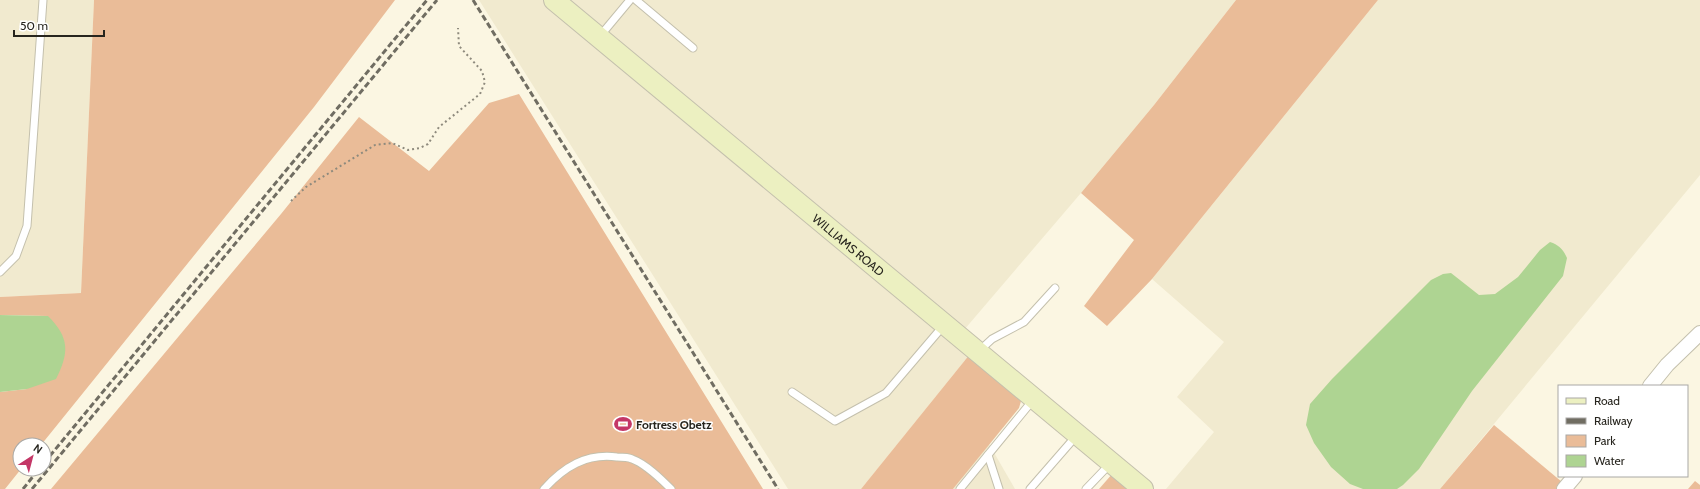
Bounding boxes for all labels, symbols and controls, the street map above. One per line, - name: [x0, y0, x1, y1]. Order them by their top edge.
- scale bar: [14, 12, 104, 38]
- text: 50 m: [20, 18, 48, 33]
- street label: WILLIAMS ROAD: [810, 210, 888, 279]
- legend: [1558, 385, 1688, 477]
- text: Road: [1594, 393, 1620, 408]
- text: Railway: [1594, 413, 1632, 428]
- sports icon: Fortress Obetz: [613, 414, 633, 434]
- place label: Fortress Obetz: [636, 417, 712, 432]
- text: Park: [1594, 433, 1616, 448]
- north arrow: [12, 437, 52, 477]
- text: N: [31, 441, 45, 457]
- text: Water: [1594, 453, 1625, 468]

